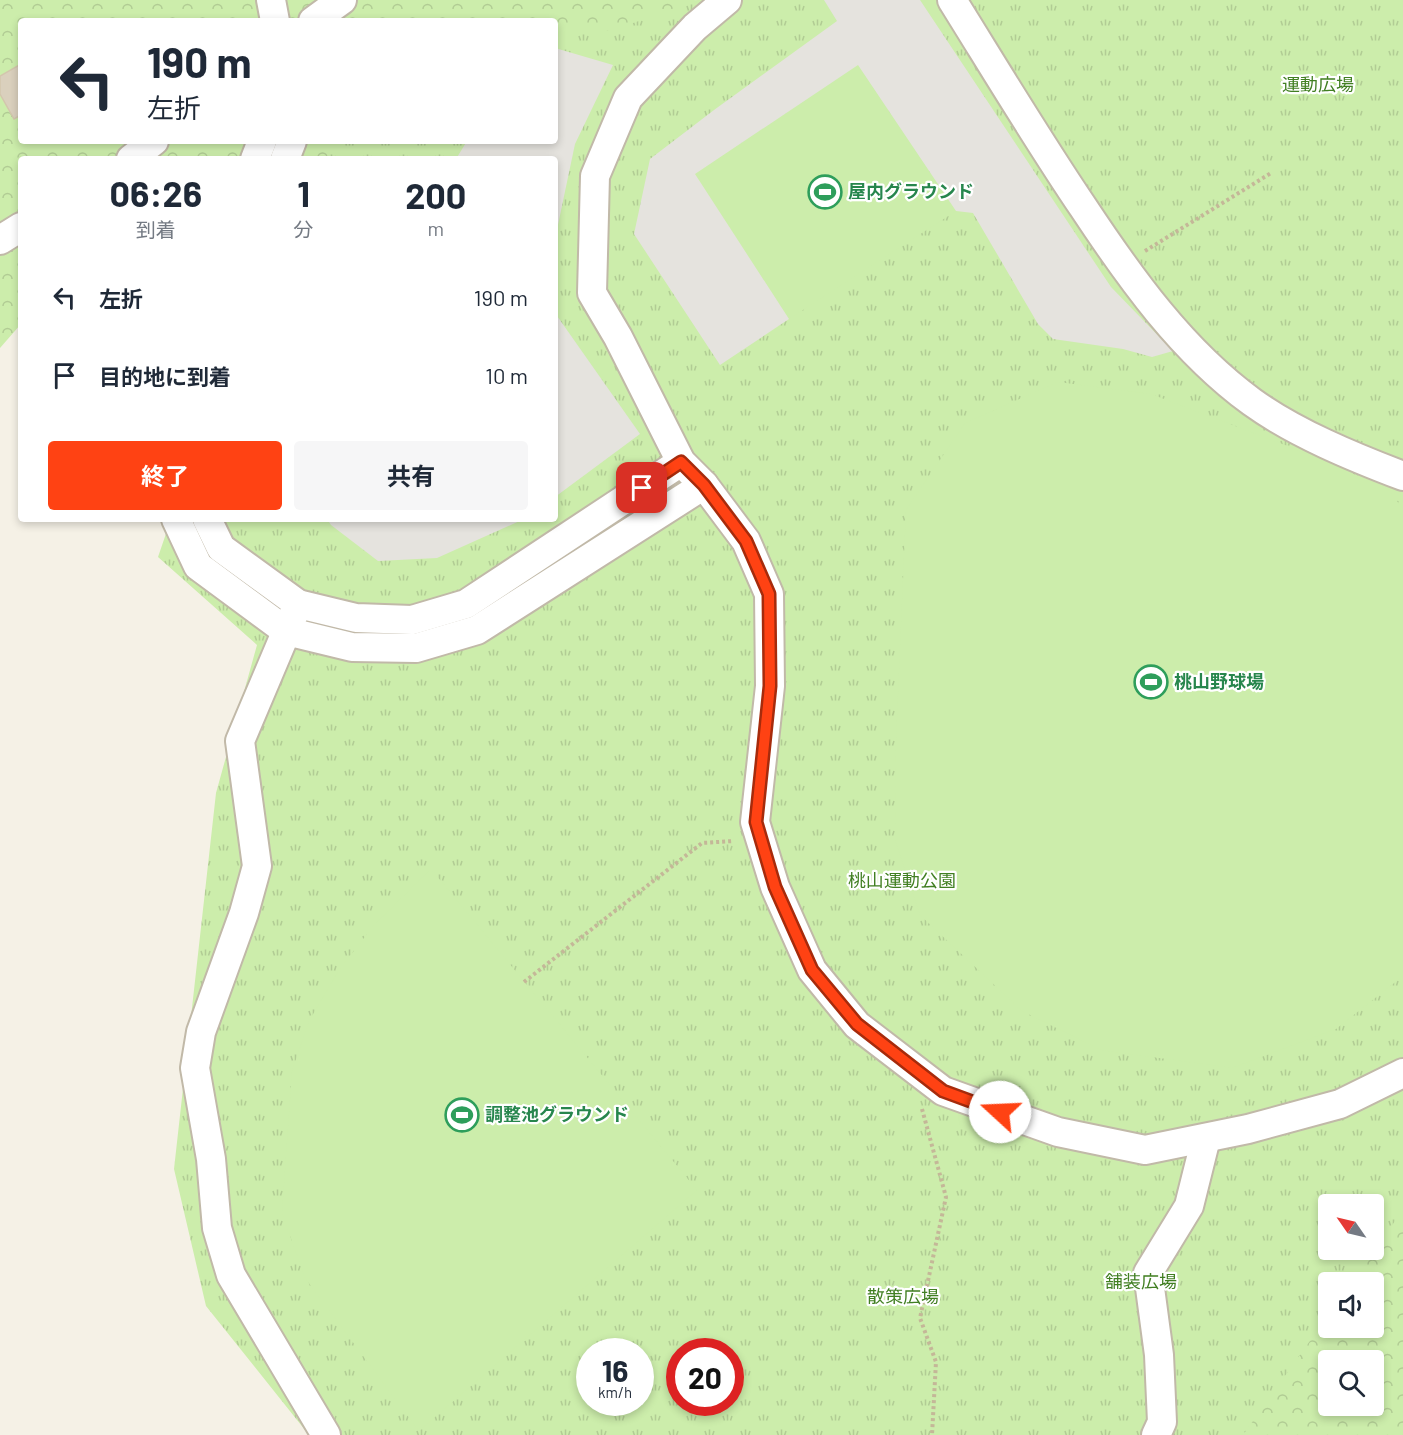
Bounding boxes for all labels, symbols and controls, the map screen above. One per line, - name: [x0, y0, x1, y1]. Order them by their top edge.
- text: 190 m: [147, 36, 252, 86]
- icon: left: [48, 42, 126, 120]
- park label: 運動広場: [1282, 73, 1354, 95]
- text: 左折: [147, 91, 201, 123]
- text: 06:26: [110, 171, 202, 214]
- text: 1: [297, 171, 310, 214]
- text: 200: [405, 173, 466, 216]
- sports icon: 屋内グラウンド: [807, 174, 843, 210]
- place label: 屋内グラウンド: [848, 180, 974, 202]
- text: m: [428, 216, 444, 240]
- text: 到着: [136, 217, 176, 241]
- text: 分: [294, 217, 314, 241]
- icon: left: [48, 281, 81, 314]
- text: 190 m: [474, 284, 528, 310]
- text: 左折: [99, 285, 143, 311]
- icon: arrive: [48, 359, 81, 392]
- text: 10 m: [485, 362, 528, 388]
- text: 目的地に到着: [99, 363, 231, 389]
- button: 終了: [48, 441, 282, 510]
- button: 共有: [294, 441, 528, 510]
- pin: [616, 462, 667, 513]
- icon: arrive: [625, 471, 658, 504]
- sports icon: 桃山野球場: [1133, 664, 1169, 700]
- place label: 桃山野球場: [1174, 670, 1264, 692]
- park label: 桃山運動公園: [848, 869, 956, 891]
- position arrow: [968, 1080, 1032, 1144]
- sports icon: 調整池グラウンド: [444, 1097, 480, 1133]
- place label: 調整池グラウンド: [485, 1103, 629, 1125]
- north arrow: [1318, 1194, 1384, 1260]
- map controls: [1318, 1194, 1384, 1416]
- park label: 舗装広場: [1105, 1270, 1177, 1292]
- button: sound: [1318, 1272, 1384, 1338]
- park label: 散策広場: [867, 1285, 939, 1307]
- speed limit sign: 20: [666, 1338, 744, 1416]
- button: search: [1318, 1350, 1384, 1416]
- text: 16: [602, 1352, 628, 1388]
- text: km/h: [598, 1383, 632, 1401]

